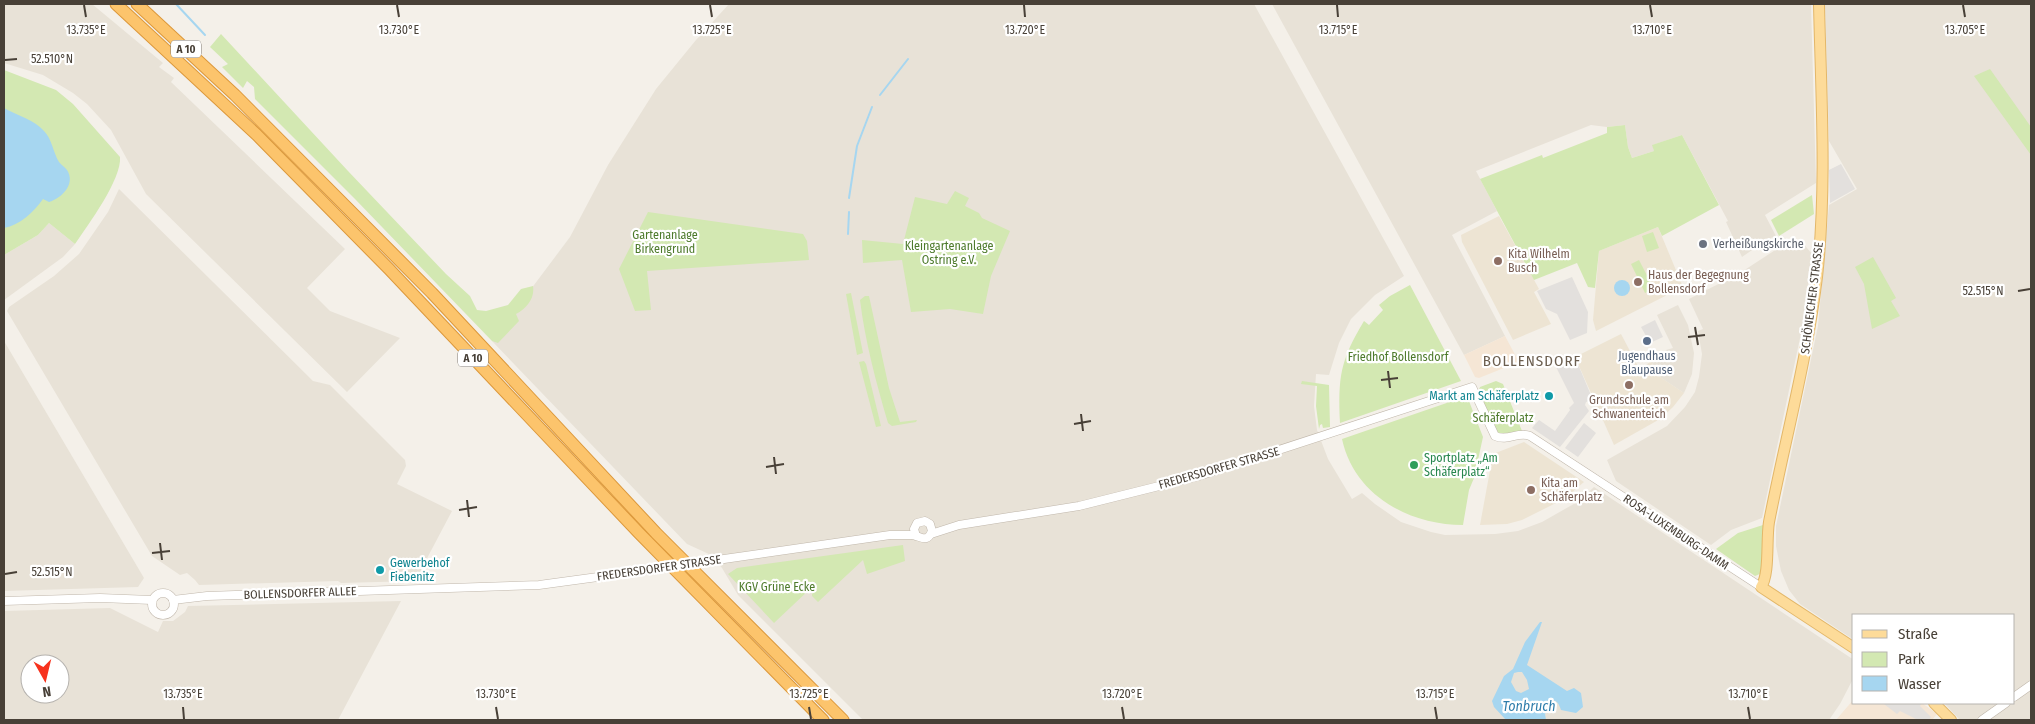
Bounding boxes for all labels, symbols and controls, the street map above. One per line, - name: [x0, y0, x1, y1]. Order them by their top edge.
- text: 13.735°E: [66, 23, 106, 37]
- text: 13.730°E: [379, 23, 420, 37]
- text: 13.725°E: [692, 23, 732, 37]
- text: 13.720°E: [1005, 23, 1045, 37]
- text: 13.715°E: [1319, 23, 1358, 37]
- text: 13.710°E: [1632, 23, 1672, 37]
- text: 13.705°E: [1945, 23, 1985, 37]
- road number: A 10: [171, 41, 201, 58]
- text: 52.510°N: [31, 52, 73, 66]
- park label: Gartenanlage Birkengrund: [632, 228, 698, 256]
- place label: Verheißungskirche: [1713, 237, 1804, 251]
- marker: Verheißungskirche: [1697, 238, 1709, 250]
- park label: Kleingartenanlage Ostring e.V.: [905, 239, 993, 267]
- street label: SCHÖNEICHER STRASSE: [1796, 241, 1826, 355]
- place label: Kita Wilhelm Busch: [1508, 247, 1570, 275]
- marker: Kita Wilhelm Busch: [1492, 255, 1504, 267]
- place label: Haus der Begegnung Bollensdorf: [1648, 268, 1749, 296]
- marker: Haus der Begegnung Bollensdorf: [1632, 276, 1644, 288]
- text: 52.515°N: [1962, 284, 2004, 298]
- marker: Jugendhaus Blaupause: [1641, 335, 1653, 347]
- road number: A 10: [458, 349, 488, 366]
- place label: Jugendhaus Blaupause: [1618, 349, 1676, 377]
- park label: Friedhof Bollensdorf: [1348, 350, 1450, 364]
- district label: BOLLENSDORF: [1483, 352, 1581, 370]
- marker: Grundschule am Schwanenteich: [1623, 379, 1635, 391]
- place label: Markt am Schäferplatz: [1429, 389, 1539, 403]
- marker: Markt am Schäferplatz: [1543, 390, 1555, 402]
- place label: Grundschule am Schwanenteich: [1589, 393, 1669, 421]
- park label: Schäferplatz: [1473, 411, 1534, 425]
- street label: FREDERSDORFER STRASSE: [1157, 444, 1281, 492]
- place label: Sportplatz „Am Schäferplatz“: [1424, 451, 1498, 479]
- marker: Sportplatz „Am Schäferplatz“: [1408, 459, 1420, 471]
- place label: Kita am Schäferplatz: [1541, 476, 1602, 504]
- marker: Kita am Schäferplatz: [1525, 484, 1537, 496]
- street label: ROSA-LUXEMBURG-DAMM: [1621, 491, 1731, 573]
- street label: FREDERSDORFER STRASSE: [596, 552, 722, 584]
- place label: Gewerbehof Fiebenitz: [390, 556, 451, 584]
- marker: Gewerbehof Fiebenitz: [374, 564, 386, 576]
- text: 52.515°N: [31, 565, 73, 579]
- park label: KGV Grüne Ecke: [739, 580, 815, 594]
- street label: BOLLENSDORFER ALLEE: [243, 584, 357, 602]
- legend: [1852, 614, 2015, 704]
- text: Straße: [1898, 625, 1938, 643]
- text: Park: [1898, 650, 1925, 668]
- north arrow: [20, 654, 70, 704]
- text: Wasser: [1898, 675, 1942, 693]
- text: N: [41, 682, 52, 700]
- text: 13.735°E: [163, 687, 203, 701]
- text: 13.730°E: [476, 687, 517, 701]
- text: 13.725°E: [789, 687, 829, 701]
- text: 13.720°E: [1102, 687, 1142, 701]
- text: 13.715°E: [1416, 687, 1455, 701]
- text: 13.710°E: [1728, 687, 1768, 701]
- water label: Tonbruch: [1502, 698, 1556, 715]

